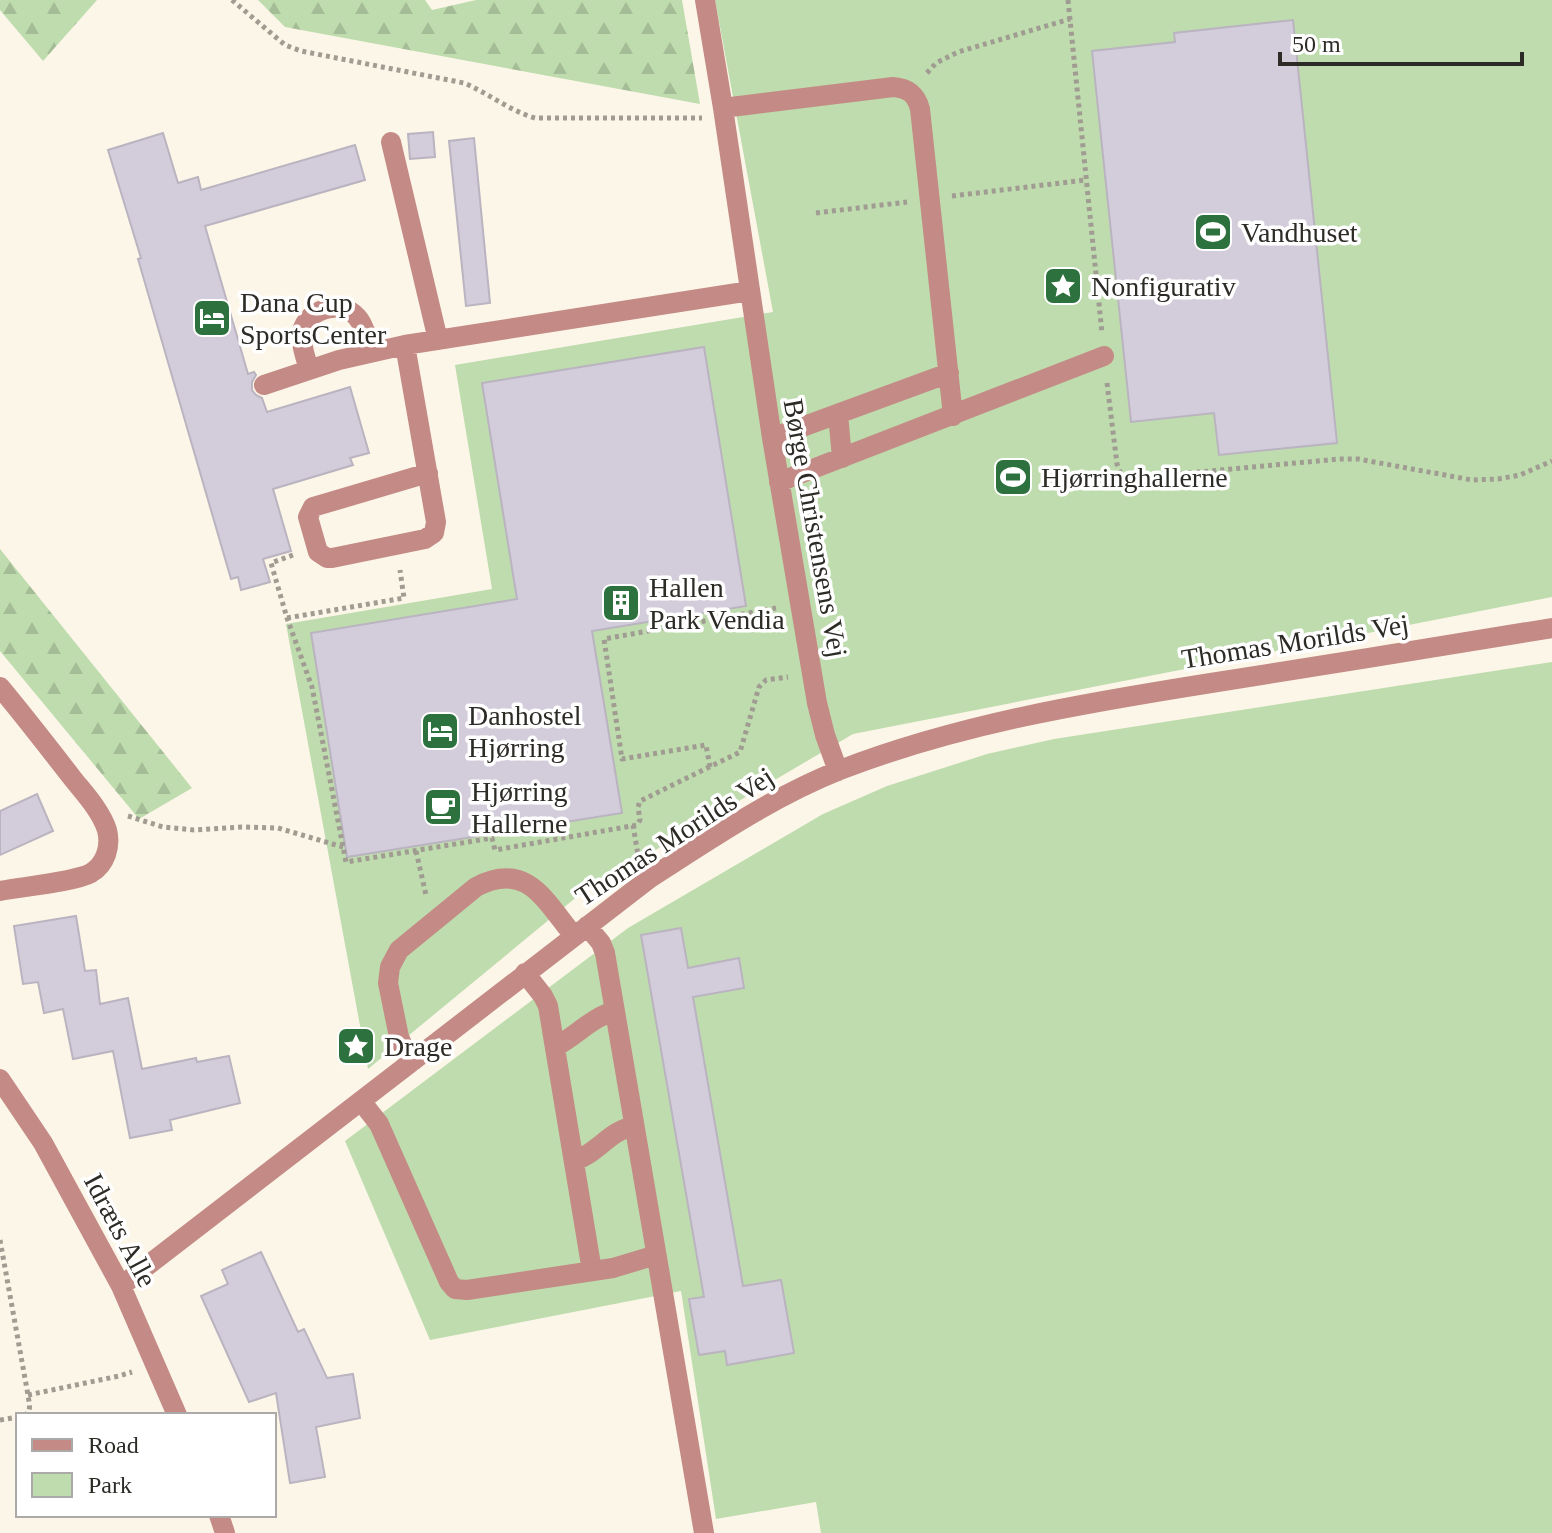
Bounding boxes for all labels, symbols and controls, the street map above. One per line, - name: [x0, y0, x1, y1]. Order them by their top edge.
- scale bar: [1280, 16, 1522, 66]
- text: 50 m: [1292, 31, 1341, 57]
- sports icon: Vandhuset: [1192, 211, 1234, 253]
- place label: Vandhuset: [1241, 217, 1358, 248]
- place icon: Nonfigurativ: [1042, 265, 1084, 307]
- place label: Nonfigurativ: [1091, 271, 1236, 302]
- place label: Dana Cup SportsCenter: [240, 287, 387, 350]
- hotel icon: Dana Cup SportsCenter: [191, 297, 233, 339]
- street label: Børge Christensens Vej: [778, 396, 854, 660]
- sports icon: Hjørringhallerne: [992, 456, 1034, 498]
- place label: Hjørringhallerne: [1041, 462, 1228, 493]
- place label: Hallen Park Vendia: [649, 572, 785, 635]
- building icon: Hallen Park Vendia: [600, 582, 642, 624]
- street label: Thomas Morilds Vej: [1179, 608, 1411, 675]
- place label: Danhostel Hjørring: [468, 700, 582, 763]
- hotel icon: Danhostel Hjørring: [419, 710, 461, 752]
- street label: Thomas Morilds Vej: [570, 761, 779, 912]
- place label: Hjørring Hallerne: [471, 776, 567, 839]
- cafe icon: Hjørring Hallerne: [422, 786, 464, 828]
- place icon: Drage: [335, 1025, 377, 1067]
- place label: Drage: [384, 1031, 452, 1062]
- street label: Idræts Alle: [78, 1168, 163, 1292]
- legend: [16, 1413, 276, 1517]
- text: Road: [88, 1432, 139, 1458]
- text: Park: [88, 1472, 132, 1498]

